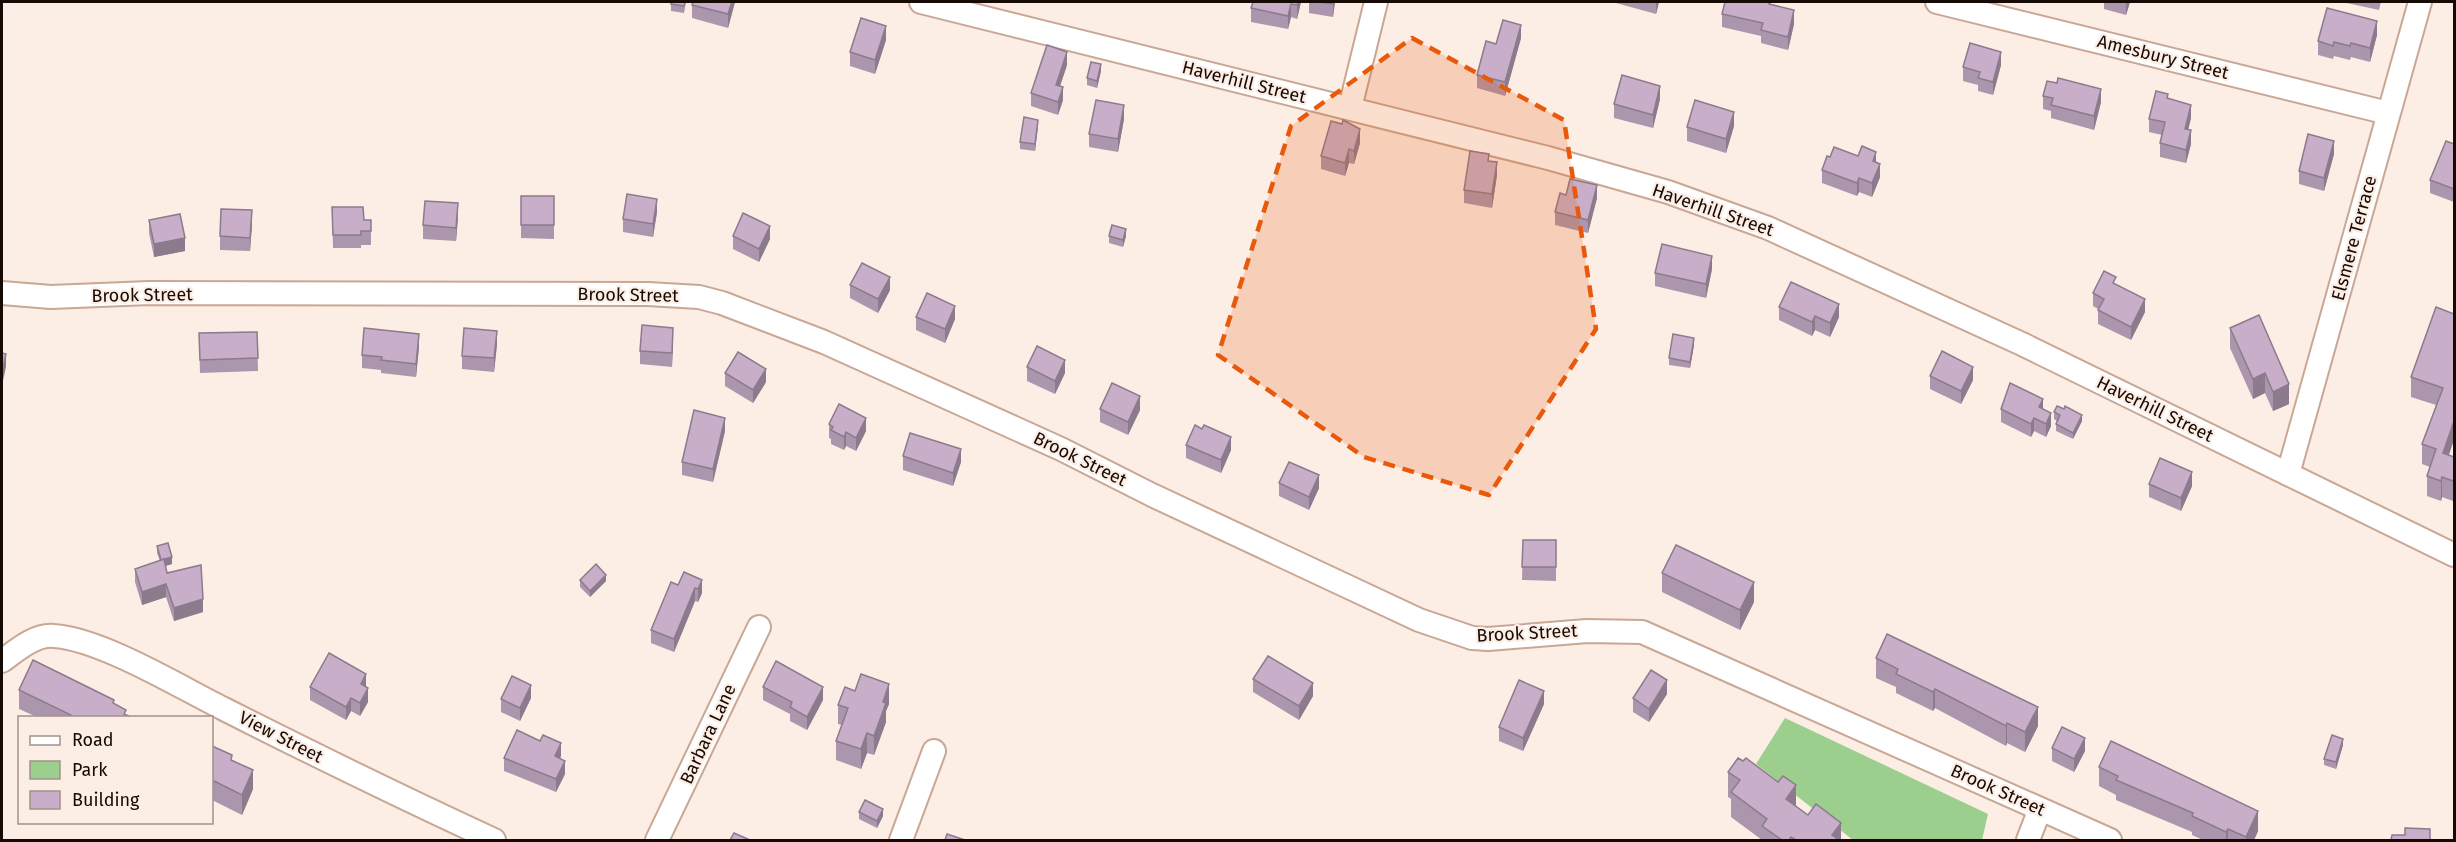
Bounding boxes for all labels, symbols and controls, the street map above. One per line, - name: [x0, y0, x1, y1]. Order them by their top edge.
- street label: Amesbury Street: [2095, 30, 2231, 84]
- street label: Haverhill Street: [1180, 56, 1309, 108]
- street label: Elsmere Terrace: [2327, 173, 2381, 303]
- street label: Haverhill Street: [1649, 179, 1777, 241]
- street label: Brook Street: [91, 283, 193, 307]
- street label: Brook Street: [577, 283, 679, 307]
- street label: Haverhill Street: [2093, 371, 2217, 447]
- street label: Brook Street: [1030, 427, 1131, 491]
- street label: Brook Street: [1476, 619, 1579, 647]
- street label: Barbara Lane: [675, 680, 741, 788]
- street label: View Street: [235, 706, 327, 768]
- legend: [18, 716, 213, 824]
- text: Road: [72, 729, 114, 751]
- text: Park: [72, 759, 108, 781]
- street label: Brook Street: [1947, 759, 2049, 821]
- text: Building: [72, 789, 140, 811]

